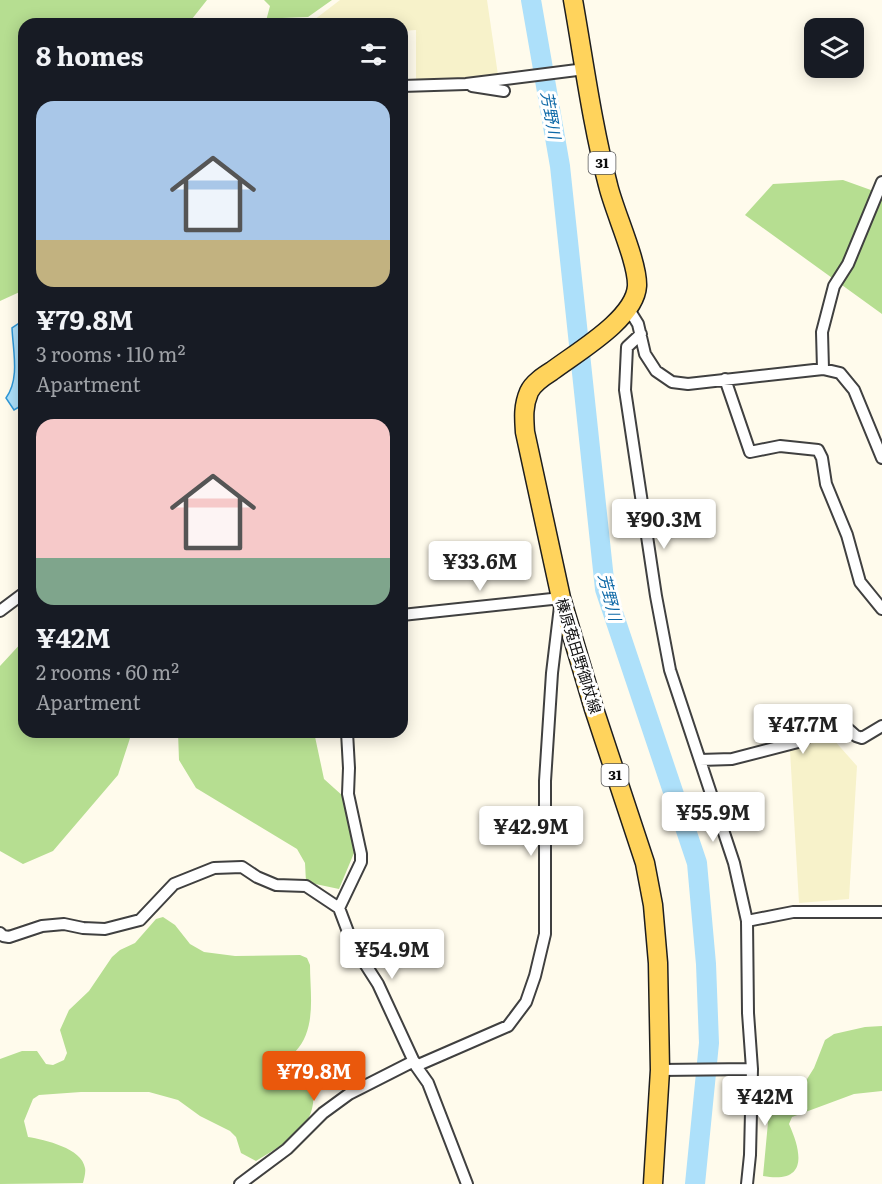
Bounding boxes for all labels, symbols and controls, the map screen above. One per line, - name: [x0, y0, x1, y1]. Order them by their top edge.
- map controls: [804, 18, 864, 78]
- button: layers: [804, 18, 864, 78]
- text: 8 homes: [36, 35, 144, 74]
- icon: filters: [357, 38, 390, 71]
- water label: 芳野川: [536, 89, 568, 143]
- icon: home: [159, 140, 267, 248]
- road number: 31: [588, 152, 616, 174]
- text: ¥79.8M: [36, 299, 134, 338]
- text: 3 rooms · 110 m²: [36, 338, 185, 368]
- text: Apartment: [36, 368, 141, 398]
- icon: home: [159, 458, 267, 566]
- pin: ¥90.3M: [615, 499, 713, 550]
- text: ¥90.3M: [626, 503, 702, 533]
- pin: ¥33.6M: [431, 541, 529, 592]
- text: ¥33.6M: [443, 545, 517, 575]
- water label: 芳野川: [594, 571, 629, 625]
- street label: 榛原菟田野御杖線: [551, 595, 608, 716]
- text: ¥42M: [36, 617, 111, 656]
- text: 2 rooms · 60 m²: [36, 656, 179, 686]
- text: Apartment: [36, 686, 141, 716]
- pin: ¥47.7M: [754, 704, 852, 755]
- text: ¥47.7M: [768, 708, 838, 738]
- road number: 31: [602, 764, 628, 786]
- pin: ¥55.9M: [664, 792, 762, 843]
- text: ¥55.9M: [676, 796, 750, 826]
- pin: ¥42.9M: [482, 806, 580, 857]
- text: ¥42.9M: [493, 810, 569, 840]
- pin: ¥54.9M: [343, 929, 441, 980]
- text: ¥54.9M: [354, 933, 430, 963]
- pin: ¥79.8M: [265, 1051, 363, 1102]
- text: ¥79.8M: [276, 1055, 352, 1085]
- pin: ¥42M: [729, 1076, 801, 1127]
- text: ¥42M: [736, 1080, 794, 1110]

